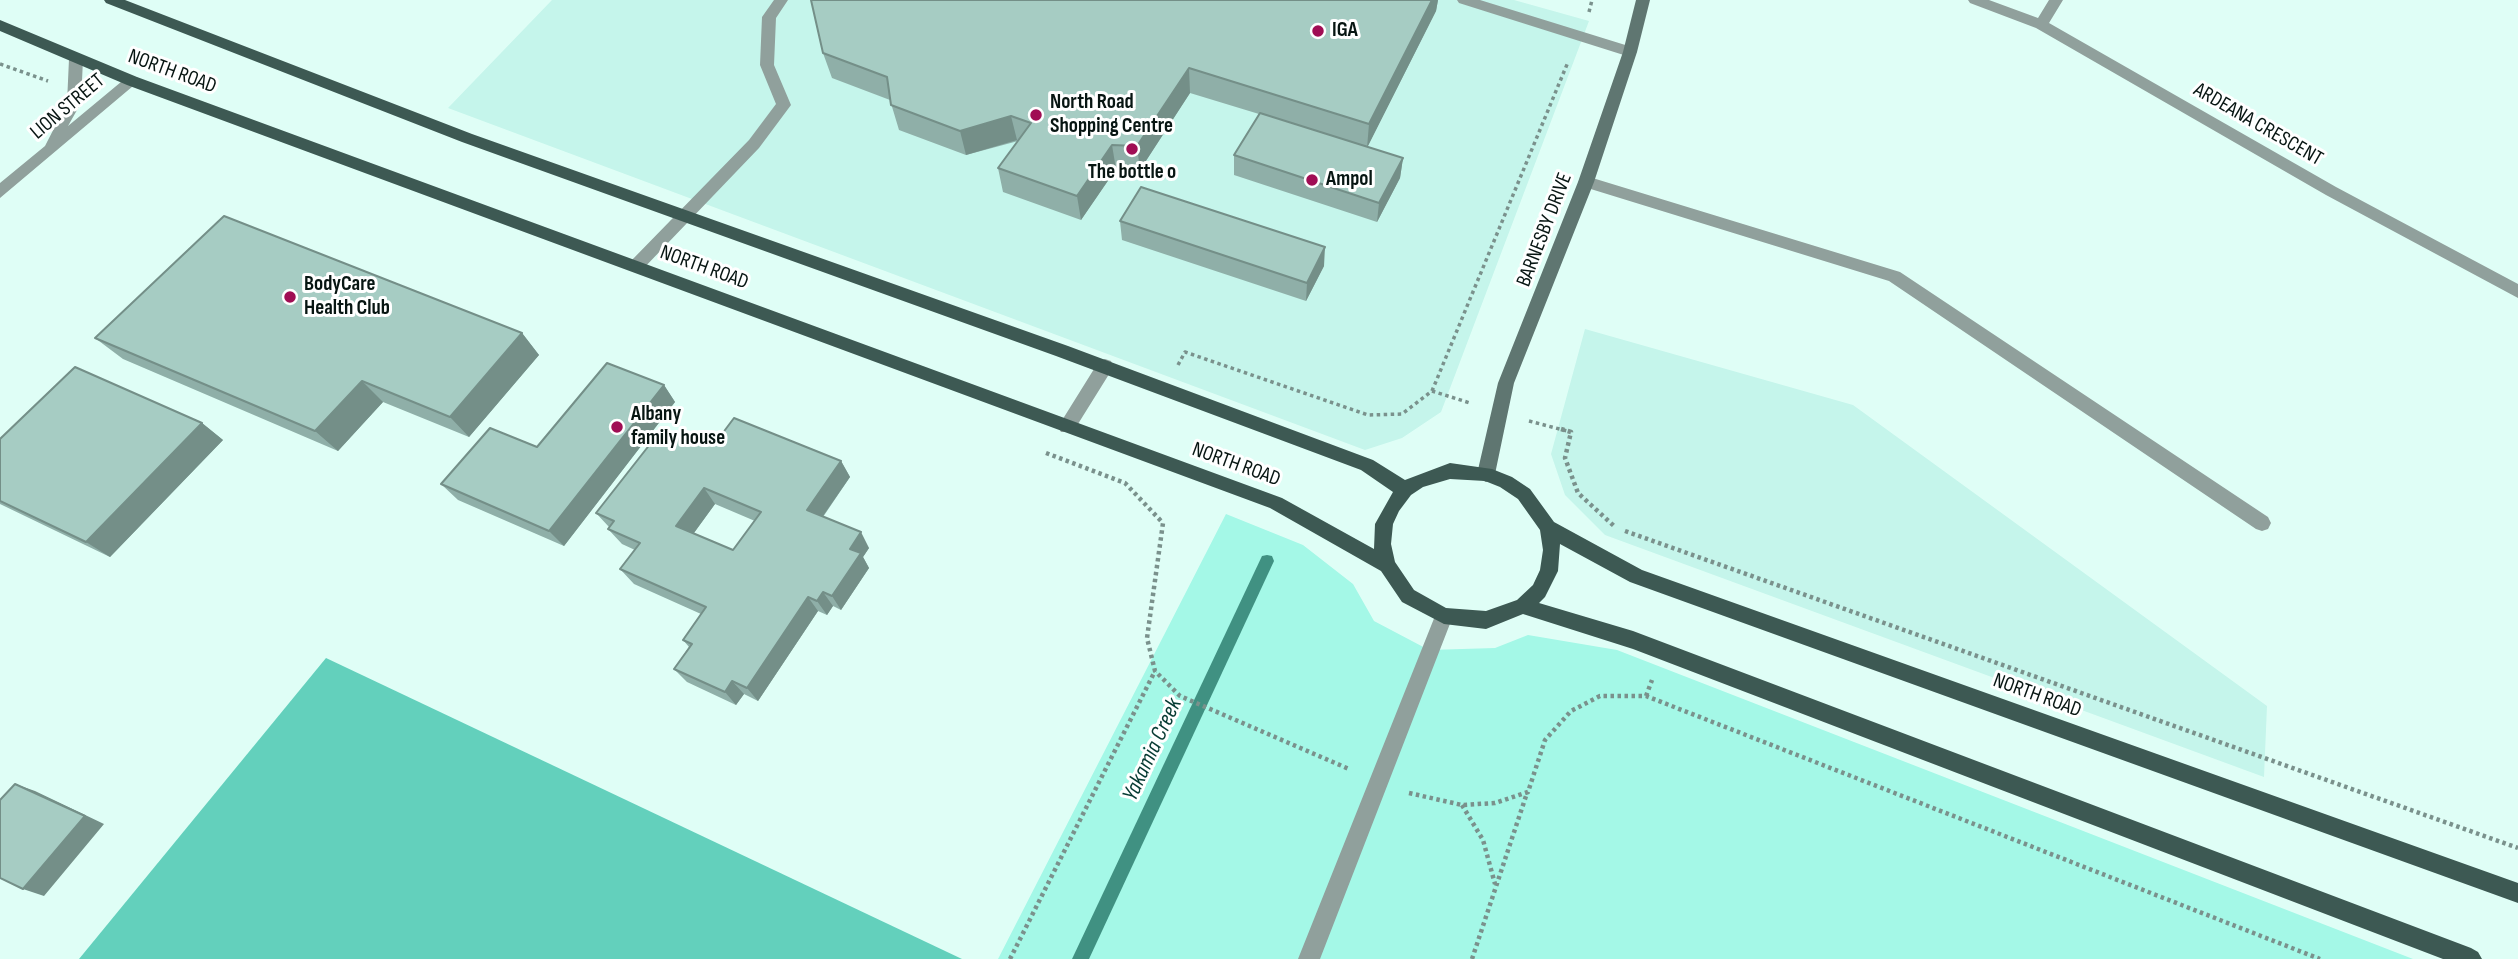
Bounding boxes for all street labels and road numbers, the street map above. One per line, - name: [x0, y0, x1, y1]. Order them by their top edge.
- street label: NORTH ROAD: [124, 44, 220, 100]
- street label: LION STREET: [26, 69, 110, 145]
- street label: ARDEANA CRESCENT: [2189, 78, 2327, 172]
- street label: BARNESBY DRIVE: [1512, 169, 1578, 291]
- street label: NORTH ROAD: [656, 240, 752, 296]
- street label: NORTH ROAD: [1188, 437, 1284, 493]
- street label: NORTH ROAD: [1989, 668, 2085, 724]

